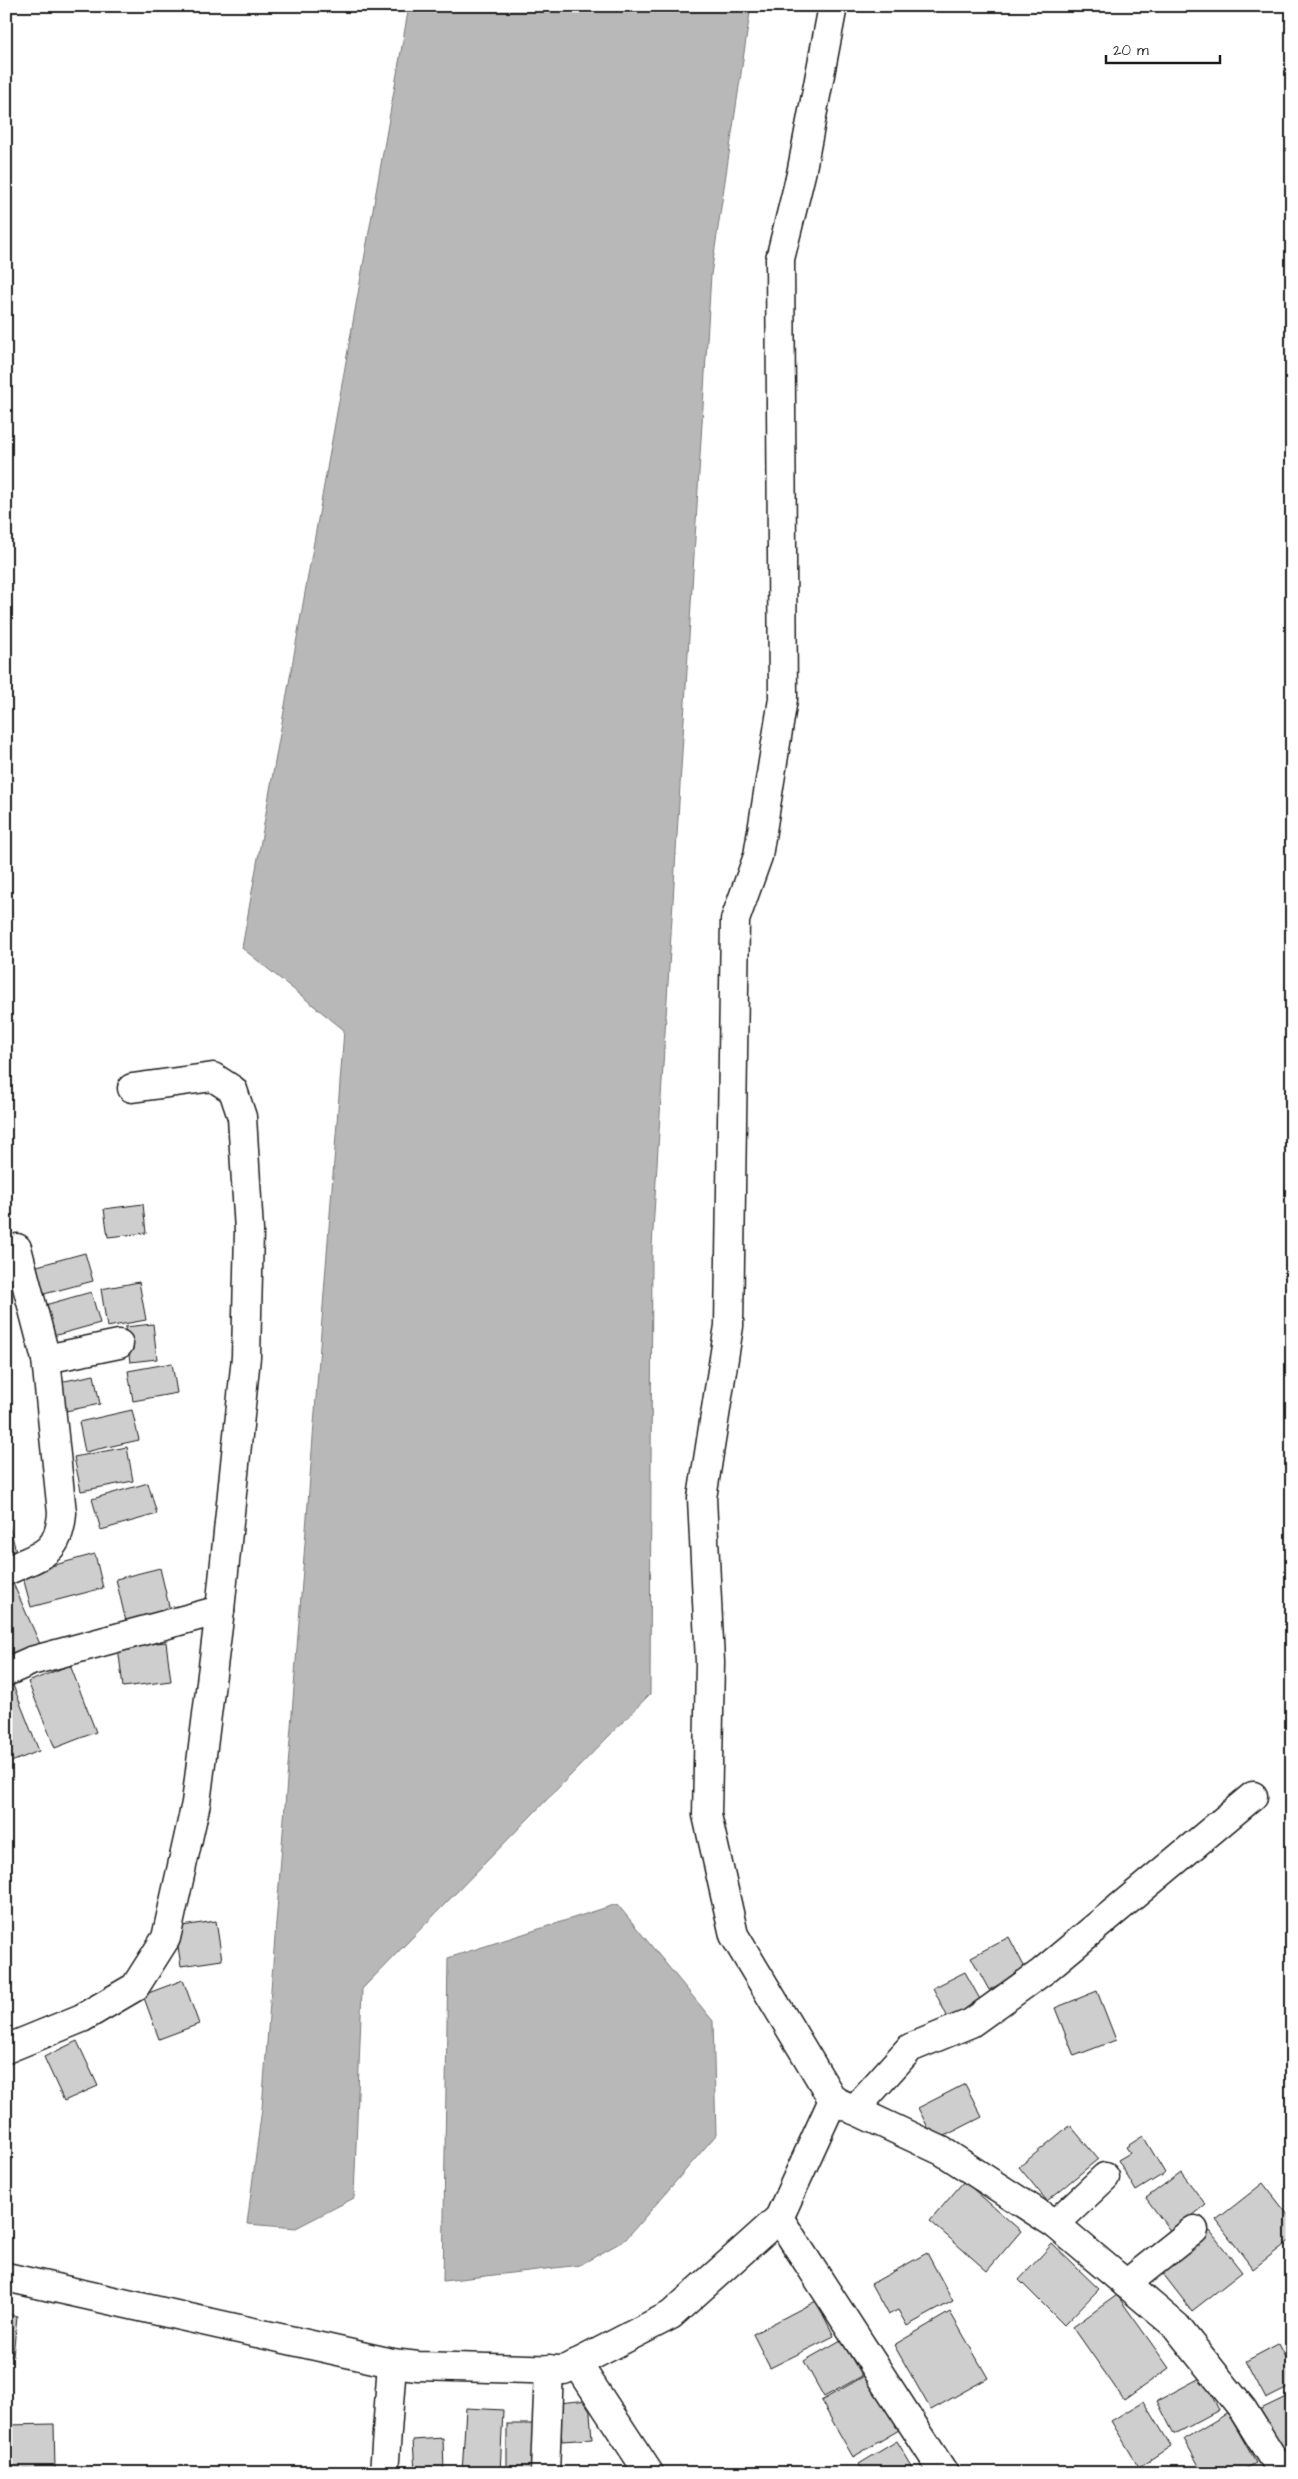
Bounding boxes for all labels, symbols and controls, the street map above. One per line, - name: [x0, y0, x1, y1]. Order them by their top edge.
- scale bar: [1106, 32, 1219, 64]
- text: 20 m: [1113, 40, 1149, 61]

